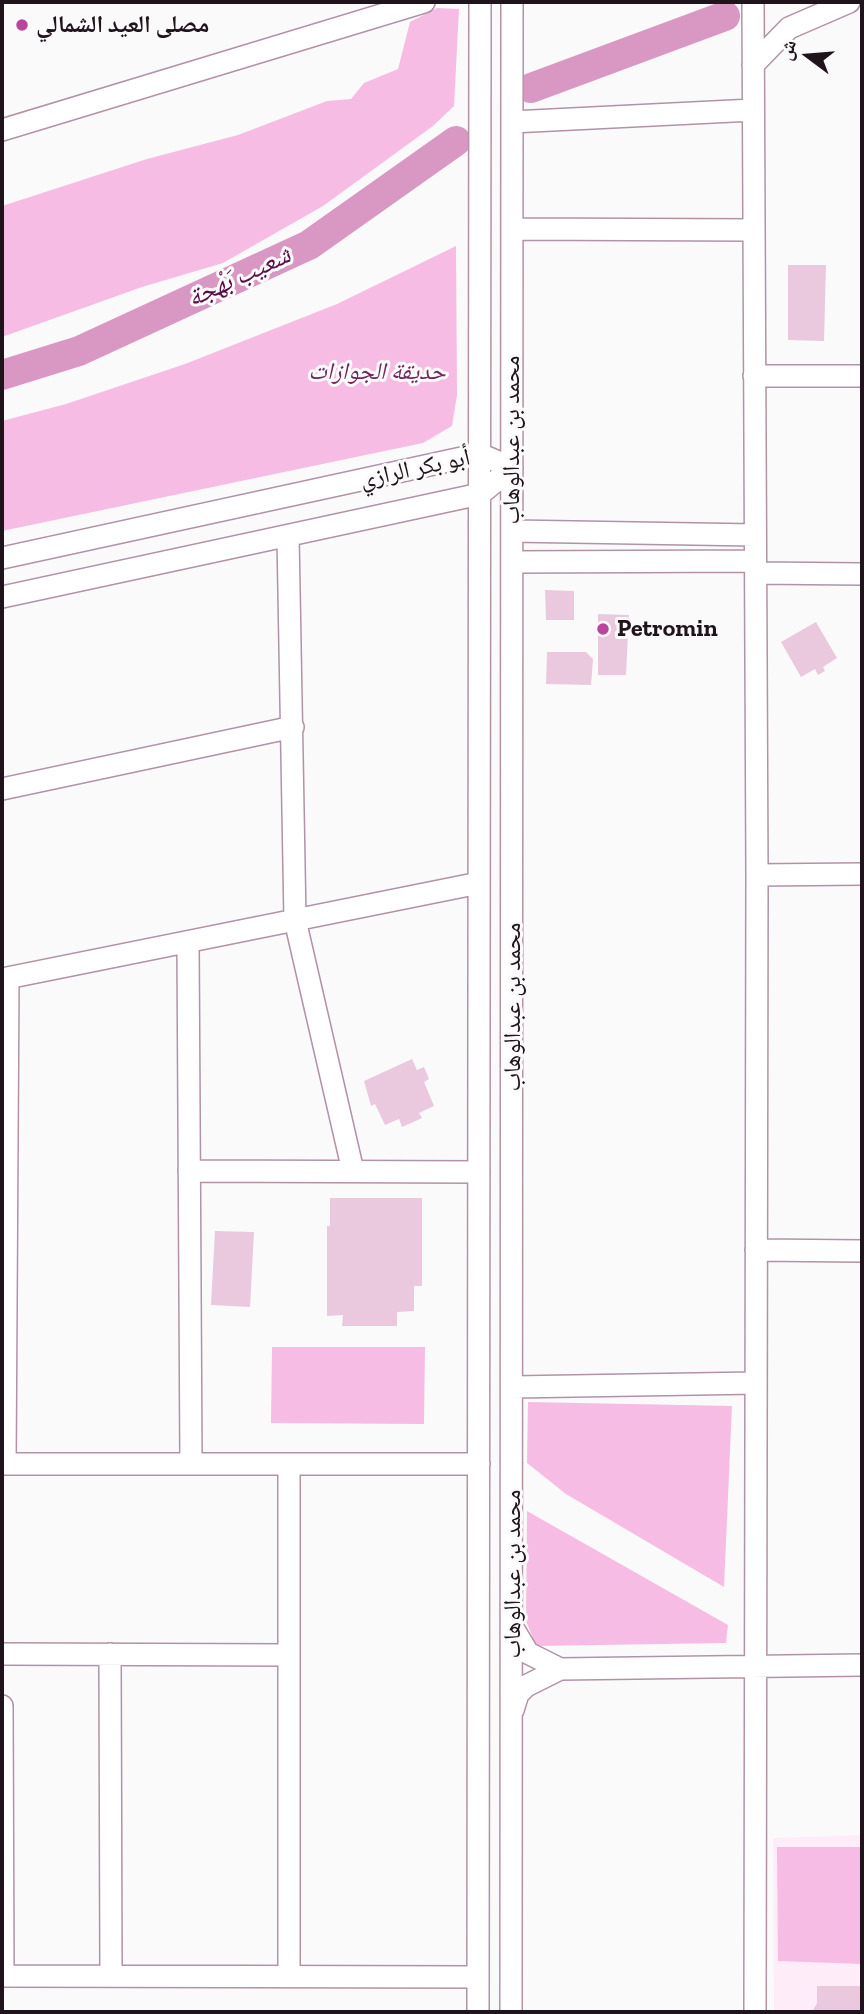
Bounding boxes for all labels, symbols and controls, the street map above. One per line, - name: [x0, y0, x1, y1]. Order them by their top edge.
- place label: مصلى العيد الشمالي: [36, 11, 209, 39]
- marker: مصلى العيد الشمالي: [14, 17, 30, 33]
- north arrow: [773, 21, 843, 91]
- text: ش: [773, 37, 801, 63]
- water label: شعيب بَهْجة: [182, 240, 296, 314]
- street label: محمد بن عبدالوهاب: [498, 355, 526, 525]
- park label: حديقة الجوازات: [308, 358, 446, 386]
- street label: أبو بكر الرازي: [357, 443, 473, 495]
- place label: Petromin: [617, 615, 718, 643]
- marker: Petromin: [595, 621, 611, 637]
- street label: محمد بن عبدالوهاب: [499, 922, 527, 1092]
- street label: محمد بن عبدالوهاب: [499, 1489, 527, 1659]

